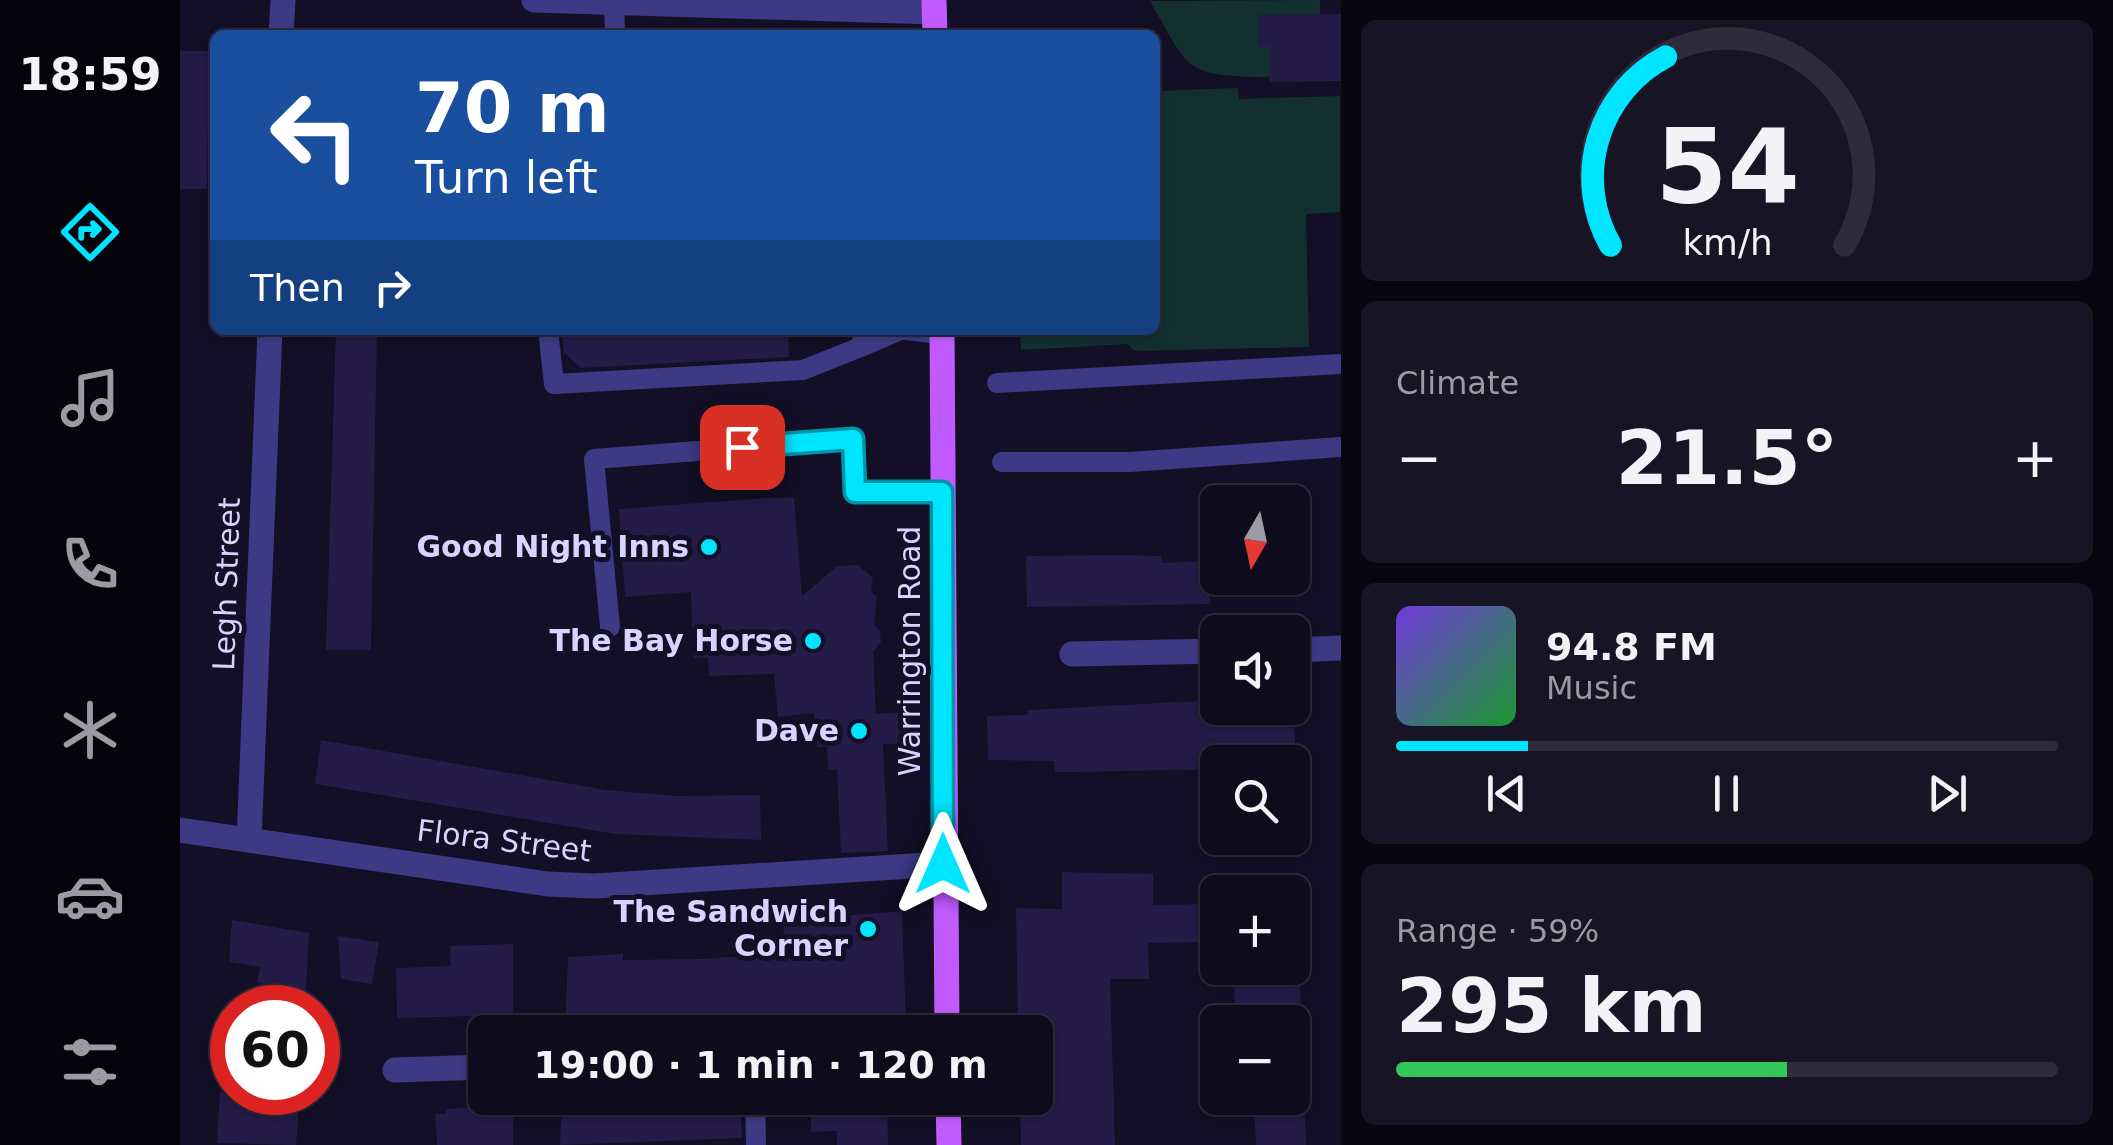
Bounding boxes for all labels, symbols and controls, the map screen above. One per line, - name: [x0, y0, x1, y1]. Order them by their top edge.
- text: 18:59: [18, 48, 162, 101]
- text: 70 m: [415, 67, 610, 149]
- icon: left: [250, 70, 380, 200]
- text: 54: [1655, 106, 1799, 228]
- text: Turn left: [415, 151, 598, 204]
- icon: directions: [55, 197, 125, 267]
- text: km/h: [1682, 222, 1772, 263]
- icon: right: [365, 260, 420, 315]
- text: Then: [250, 266, 345, 310]
- icon: music: [55, 363, 125, 433]
- text: Climate: [1396, 364, 1519, 402]
- pin: [700, 405, 785, 490]
- text: 21.5°: [1616, 414, 1838, 502]
- icon: arrive: [715, 420, 770, 475]
- text: −: [1396, 426, 1442, 490]
- text: +: [2012, 426, 2058, 490]
- north arrow: [1200, 485, 1310, 595]
- map controls: [1200, 485, 1310, 1115]
- street label: Legh Street: [206, 496, 247, 671]
- street label: Warrington Road: [892, 526, 927, 776]
- icon: phone: [55, 529, 125, 599]
- place label: Good Night Inns: [416, 529, 689, 564]
- marker: Good Night Inns: [698, 536, 720, 558]
- button: sound: [1200, 615, 1310, 725]
- place label: The Bay Horse: [549, 623, 793, 658]
- text: 94.8 FM: [1546, 625, 1717, 669]
- marker: The Bay Horse: [802, 630, 824, 652]
- text: Music: [1546, 669, 1637, 707]
- icon: climate: [55, 695, 125, 765]
- place label: Dave: [754, 713, 839, 748]
- marker: Dave: [848, 720, 870, 742]
- button: search: [1200, 745, 1310, 855]
- icon: previous: [1479, 766, 1534, 821]
- icon: pause: [1699, 766, 1754, 821]
- icon: next: [1920, 766, 1975, 821]
- street label: Flora Street: [415, 812, 593, 869]
- position arrow: [891, 812, 995, 916]
- icon: car: [55, 861, 125, 931]
- button: +: [1200, 875, 1310, 985]
- place label: The Sandwich Corner: [614, 894, 848, 963]
- text: Range · 59%: [1396, 912, 1599, 950]
- marker: The Sandwich Corner: [857, 918, 879, 940]
- text: 295 km: [1396, 962, 1707, 1050]
- speed limit sign: 60: [210, 985, 340, 1115]
- button: −: [1200, 1005, 1310, 1115]
- icon: filters: [55, 1027, 125, 1097]
- text: 19:00 · 1 min · 120 m: [533, 1043, 988, 1087]

